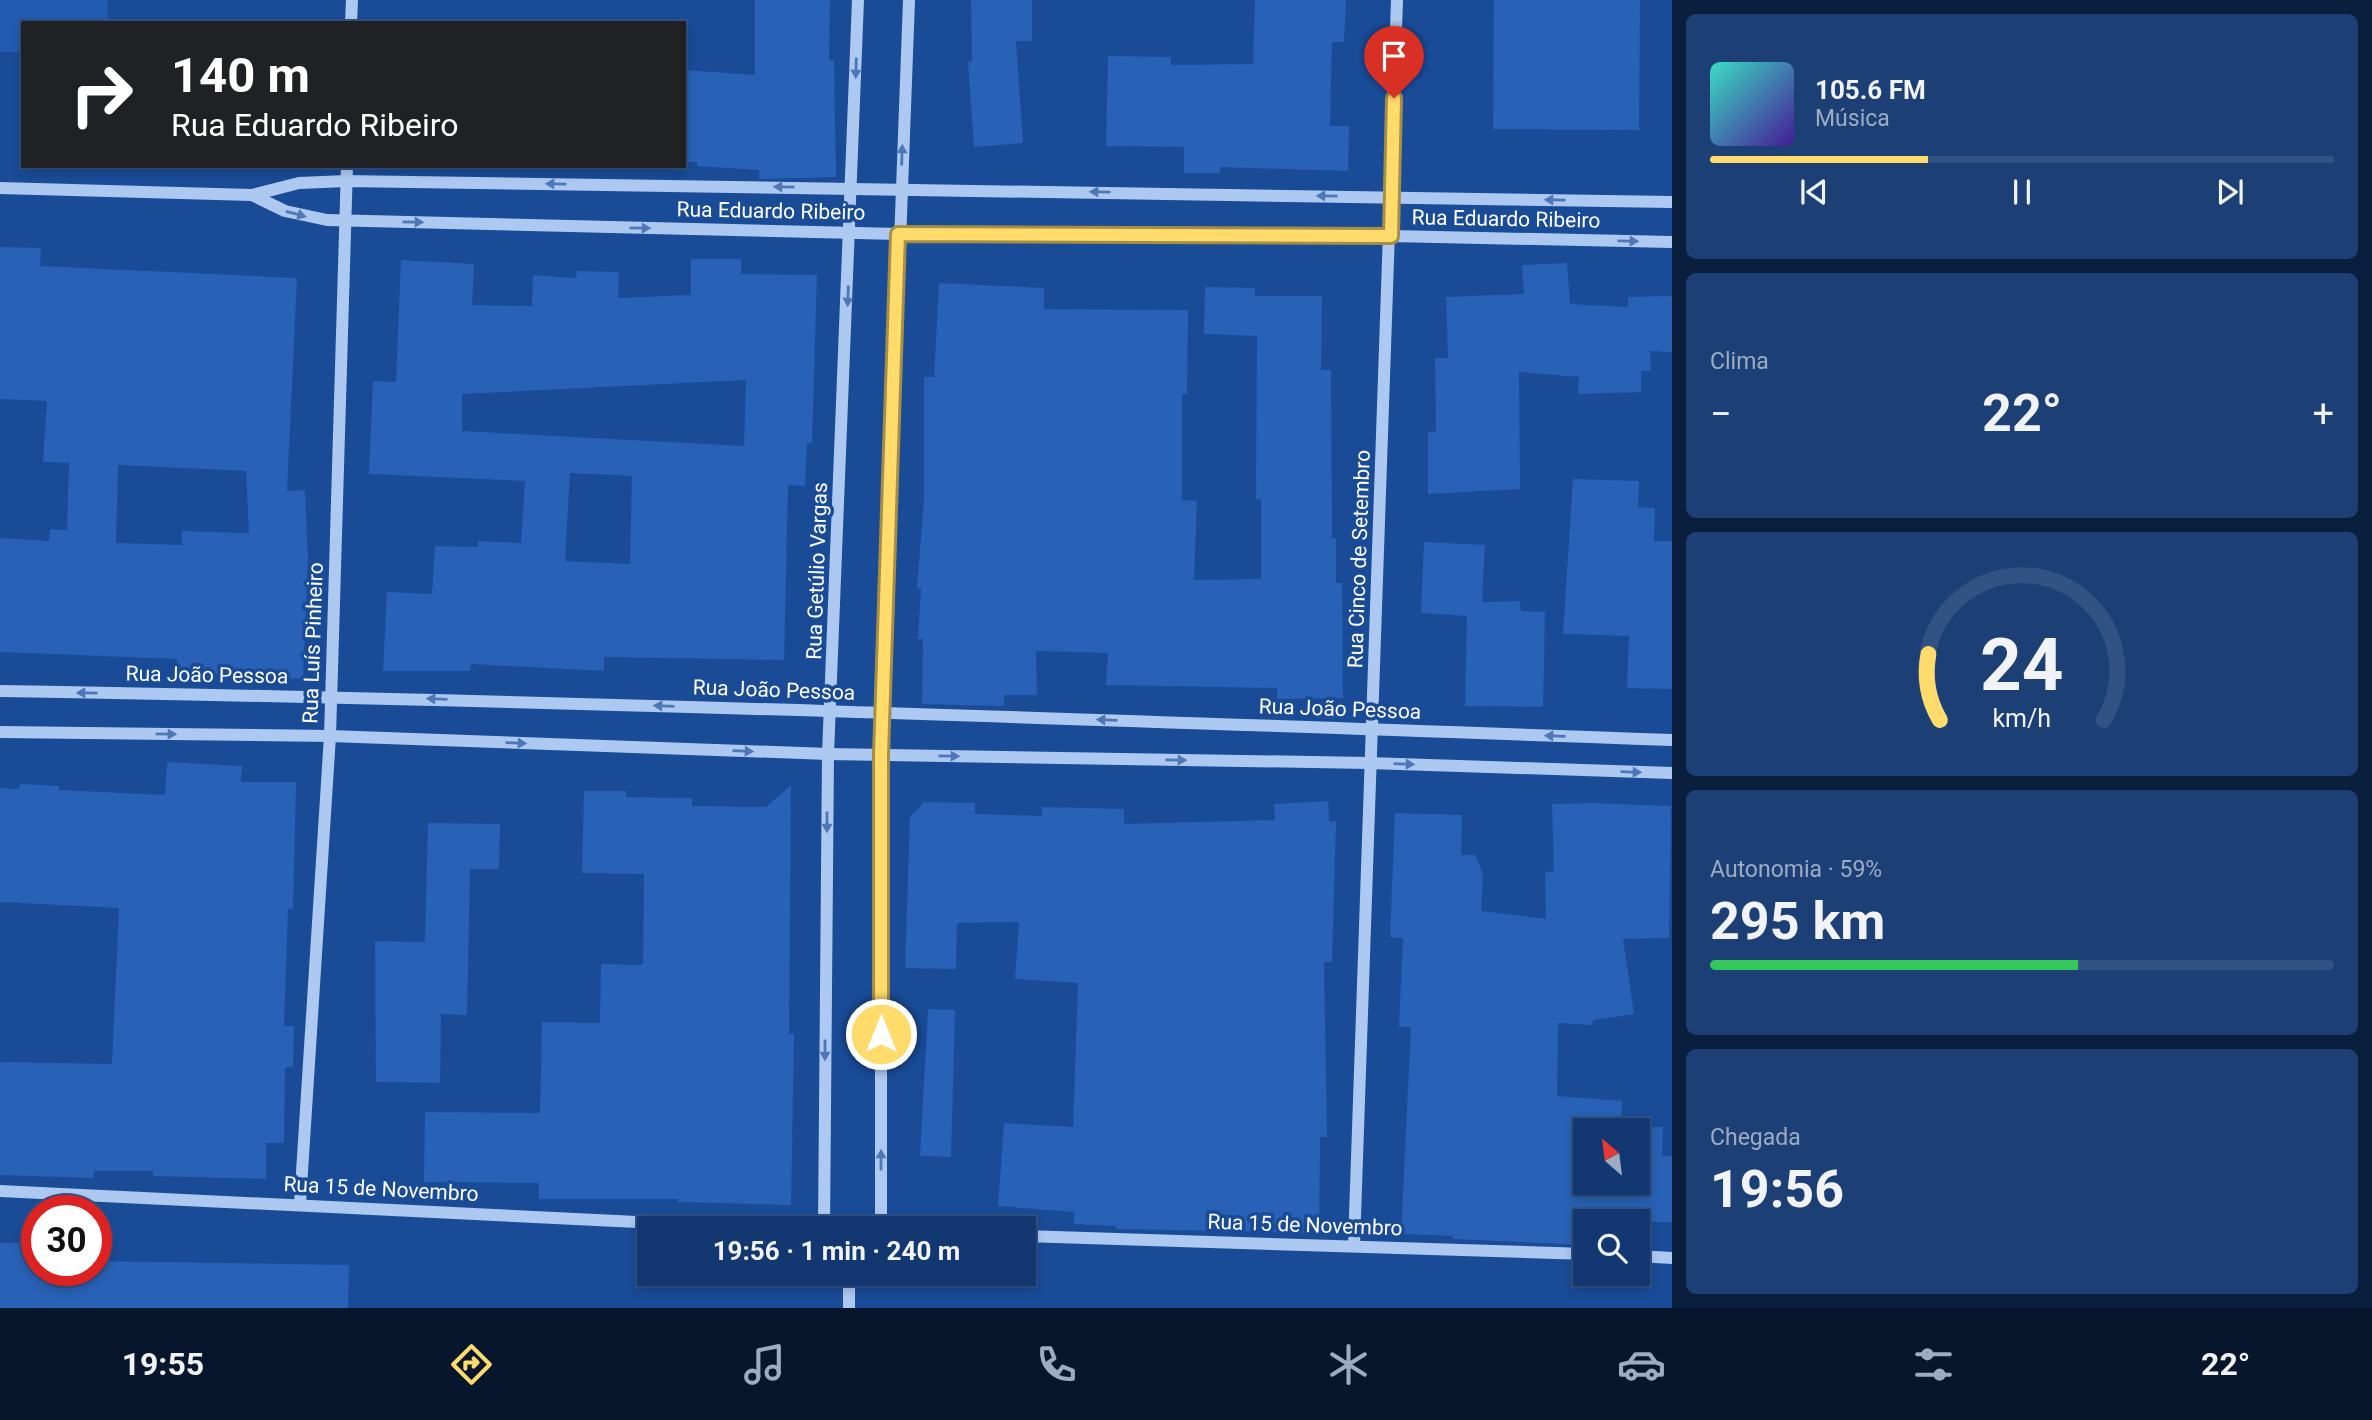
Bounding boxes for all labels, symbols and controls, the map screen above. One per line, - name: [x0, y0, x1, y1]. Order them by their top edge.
- pin: [1364, 26, 1424, 98]
- icon: arrive: [1375, 37, 1413, 75]
- text: 140 m: [171, 47, 310, 104]
- icon: right: [56, 49, 147, 140]
- one-way arrow: [850, 57, 861, 79]
- text: 105.6 FM: [1815, 75, 1926, 105]
- text: Música: [1815, 105, 1890, 132]
- text: Rua Eduardo Ribeiro: [171, 106, 458, 144]
- one-way arrow: [897, 144, 908, 166]
- icon: previous: [1795, 173, 1833, 211]
- icon: pause: [2003, 173, 2041, 211]
- icon: next: [2211, 173, 2249, 211]
- one-way arrow: [545, 178, 567, 190]
- one-way arrow: [772, 181, 794, 193]
- one-way arrow: [1089, 186, 1111, 198]
- one-way arrow: [1316, 190, 1338, 202]
- one-way arrow: [1544, 194, 1566, 206]
- street label: Rua Eduardo Ribeiro: [676, 197, 866, 225]
- street label: Rua Eduardo Ribeiro: [1411, 205, 1601, 233]
- one-way arrow: [285, 209, 307, 220]
- one-way arrow: [402, 217, 424, 228]
- one-way arrow: [629, 222, 651, 233]
- one-way arrow: [1617, 235, 1639, 247]
- one-way arrow: [842, 285, 853, 307]
- text: Clima: [1710, 348, 1769, 375]
- text: 22°: [1982, 383, 2062, 444]
- text: −: [1710, 392, 1732, 436]
- text: +: [2312, 392, 2334, 436]
- street label: Rua Cinco de Setembro: [1343, 449, 1375, 669]
- street label: Rua Getúlio Vargas: [802, 482, 832, 660]
- street label: Rua Luís Pinheiro: [298, 562, 328, 724]
- text: 24: [1980, 622, 2064, 708]
- street label: Rua João Pessoa: [125, 662, 289, 688]
- street label: Rua João Pessoa: [692, 675, 856, 705]
- one-way arrow: [76, 687, 98, 699]
- one-way arrow: [426, 694, 448, 705]
- street label: Rua João Pessoa: [1258, 694, 1422, 724]
- one-way arrow: [653, 700, 675, 712]
- text: km/h: [1993, 704, 2051, 733]
- one-way arrow: [1096, 715, 1118, 726]
- one-way arrow: [155, 728, 177, 740]
- one-way arrow: [1544, 730, 1566, 741]
- one-way arrow: [505, 738, 527, 749]
- one-way arrow: [733, 746, 755, 757]
- one-way arrow: [938, 751, 960, 762]
- one-way arrow: [1166, 754, 1188, 766]
- one-way arrow: [1393, 759, 1415, 770]
- one-way arrow: [1620, 766, 1642, 777]
- one-way arrow: [821, 812, 833, 834]
- text: Autonomia · 59%: [1710, 856, 1882, 883]
- text: 295 km: [1710, 891, 1885, 952]
- position arrow: [844, 997, 918, 1071]
- one-way arrow: [819, 1039, 831, 1061]
- north arrow: [1573, 1118, 1650, 1195]
- map controls: [1573, 1118, 1650, 1286]
- text: Chegada: [1710, 1124, 1801, 1151]
- one-way arrow: [875, 1149, 887, 1171]
- text: 19:56: [1710, 1159, 1844, 1220]
- street label: Rua 15 de Novembro: [283, 1172, 479, 1206]
- speed limit sign: 30: [21, 1195, 112, 1286]
- button: search: [1573, 1209, 1650, 1286]
- street label: Rua 15 de Novembro: [1207, 1210, 1403, 1240]
- text: 19:56 · 1 min · 240 m: [713, 1236, 960, 1266]
- icon: directions: [447, 1340, 496, 1389]
- icon: music: [740, 1340, 789, 1389]
- icon: phone: [1032, 1340, 1081, 1389]
- icon: climate: [1324, 1340, 1373, 1389]
- icon: car: [1617, 1340, 1666, 1389]
- icon: filters: [1909, 1340, 1958, 1389]
- text: 19:55: [122, 1345, 204, 1383]
- text: 22°: [2201, 1345, 2250, 1383]

